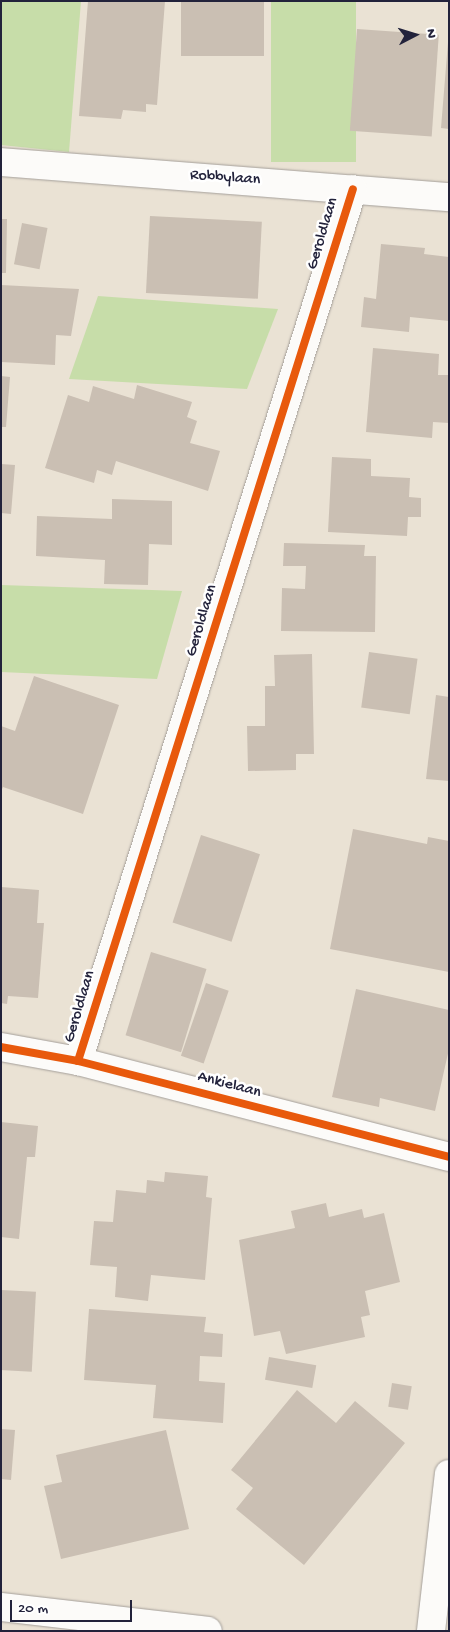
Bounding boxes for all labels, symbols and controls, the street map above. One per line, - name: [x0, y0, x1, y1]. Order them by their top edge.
- north arrow: [390, 10, 440, 60]
- text: N: [422, 28, 439, 39]
- street label: Robbylaan: [189, 167, 261, 191]
- street label: Geroldlaan: [304, 196, 344, 272]
- street label: Geroldlaan: [183, 583, 223, 659]
- street label: Geroldlaan: [61, 969, 101, 1045]
- street label: Ankielaan: [195, 1068, 263, 1104]
- scale bar: [12, 1590, 135, 1622]
- text: 20 m: [18, 1600, 48, 1618]

